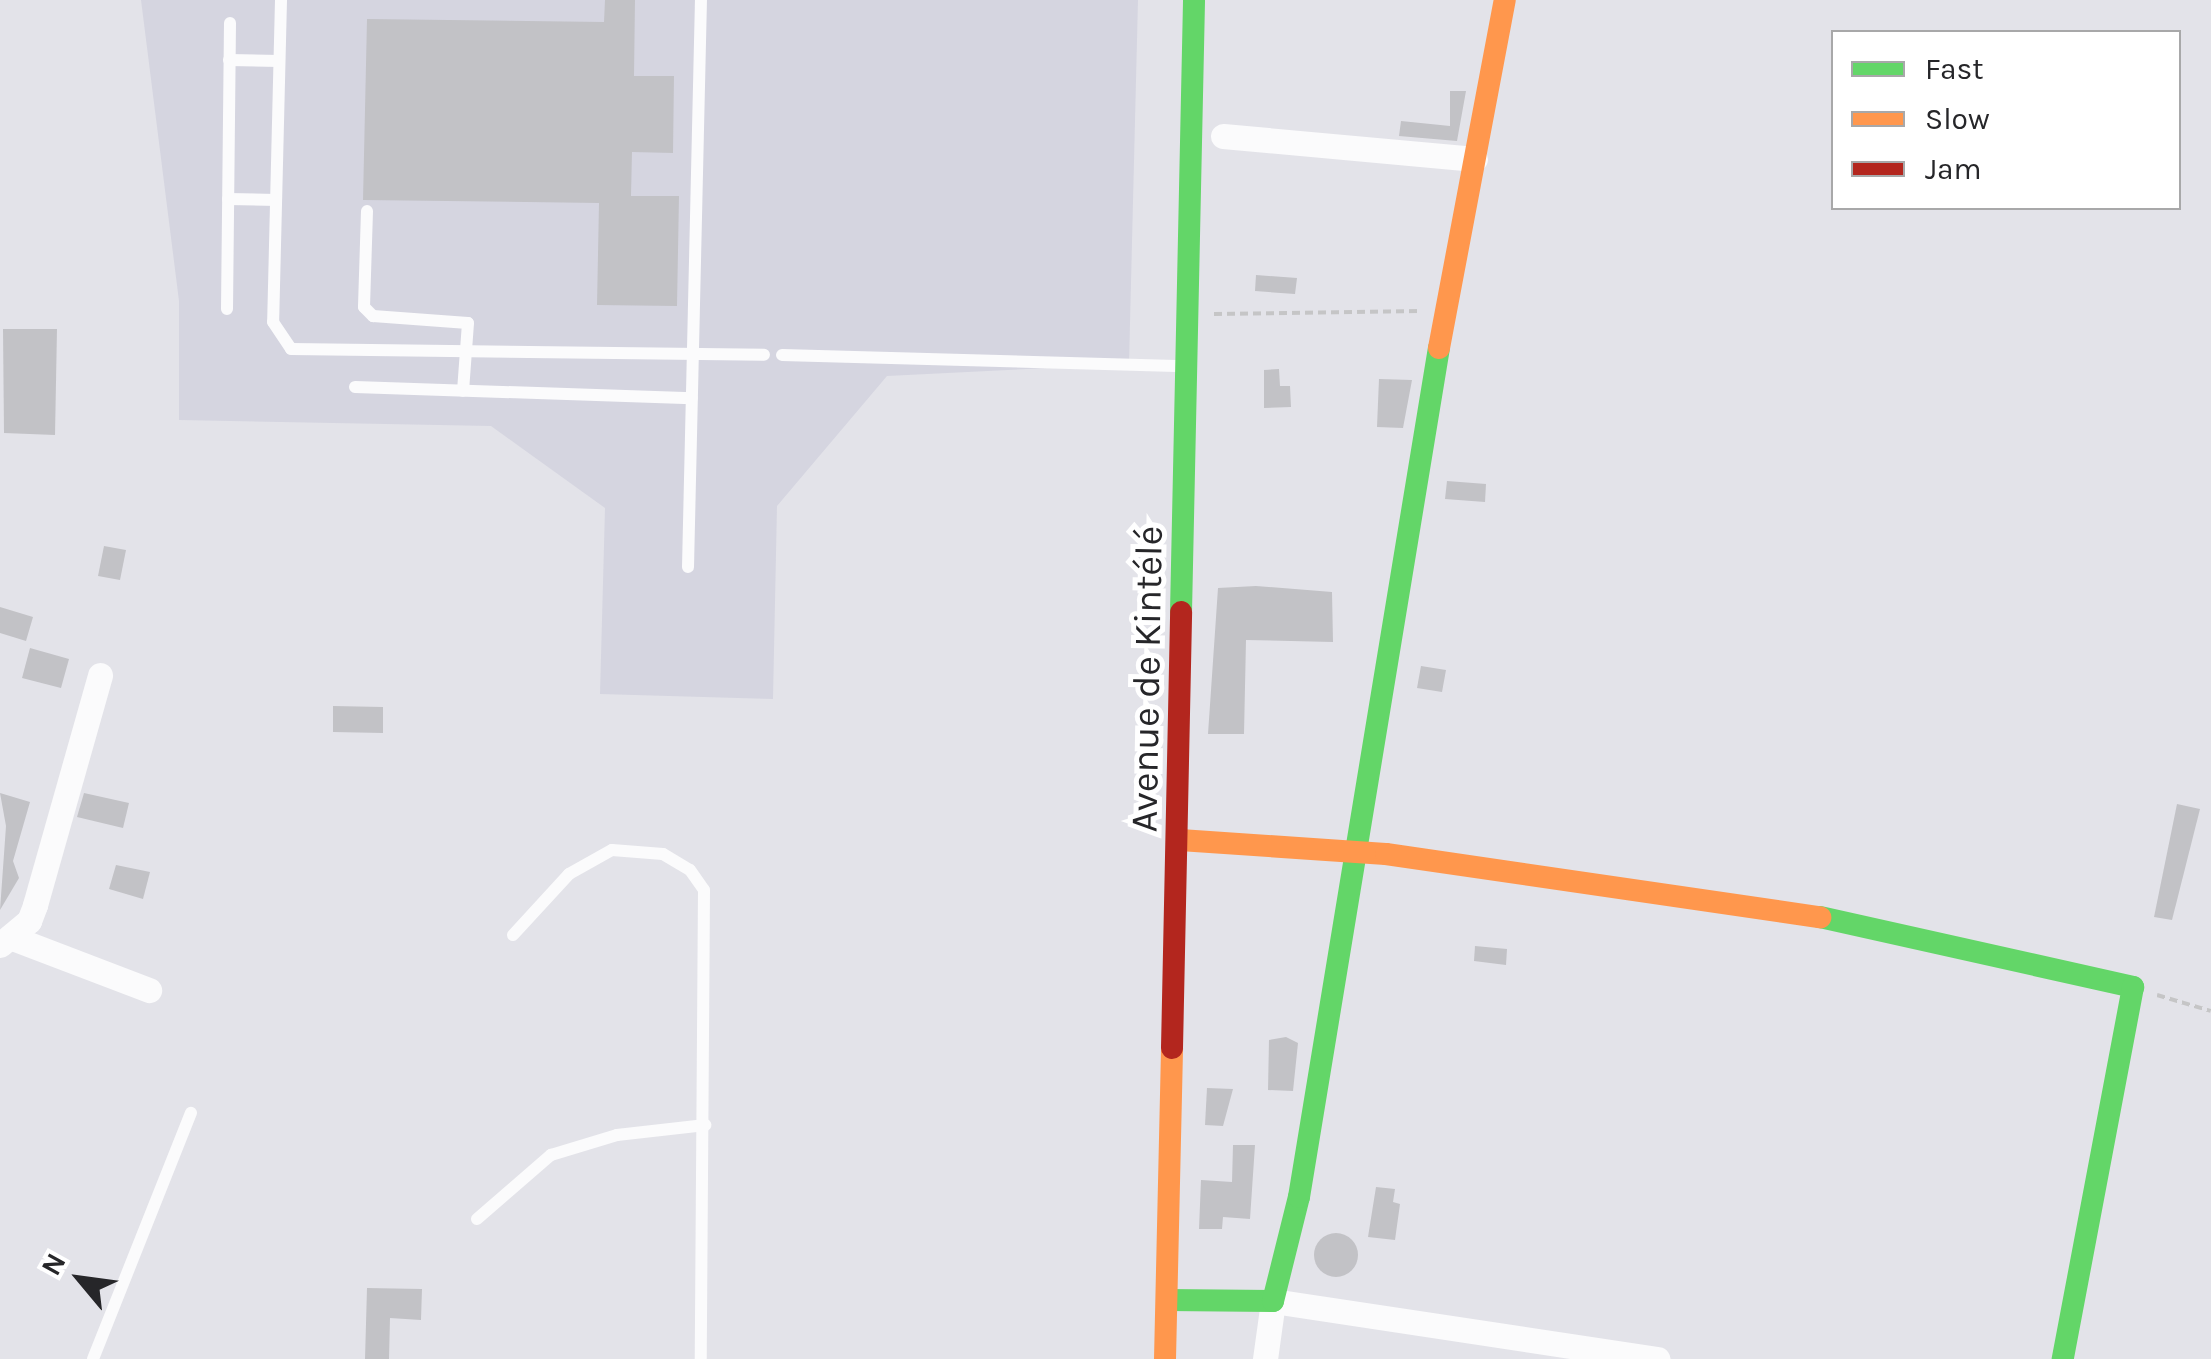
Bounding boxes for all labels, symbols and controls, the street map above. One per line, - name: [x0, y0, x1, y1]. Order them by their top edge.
- legend: [1831, 30, 2181, 210]
- text: Fast: [1925, 51, 1984, 87]
- text: Slow: [1925, 101, 1990, 137]
- text: Jam: [1925, 151, 1982, 187]
- street label: Avenue de Kintélé: [1122, 525, 1172, 833]
- north arrow: [30, 1229, 130, 1329]
- text: N: [34, 1247, 73, 1281]

